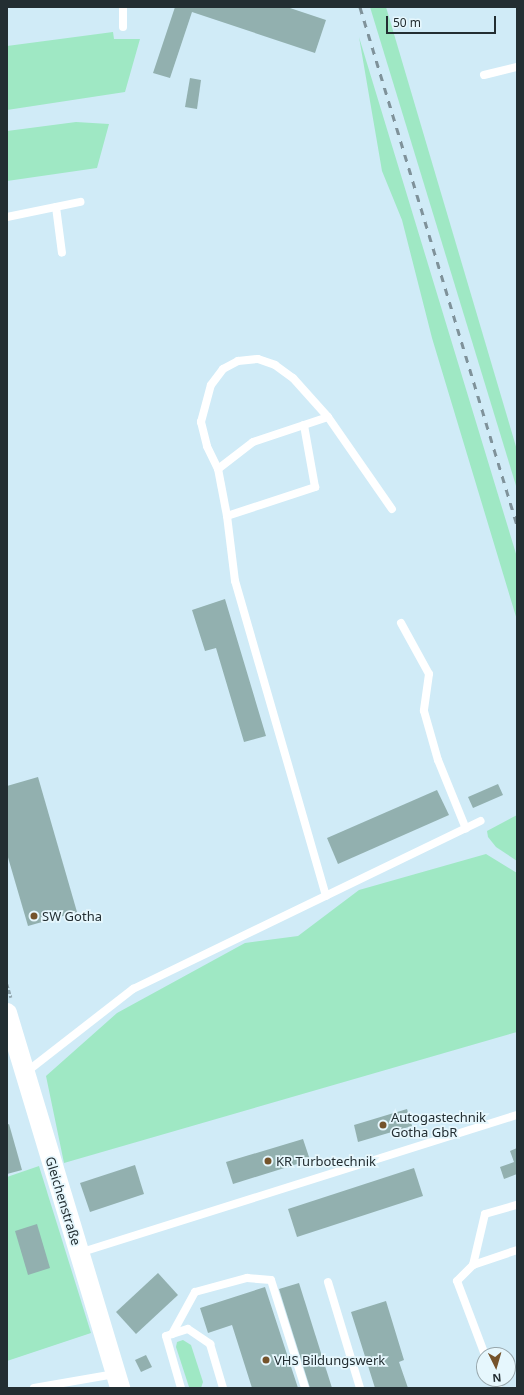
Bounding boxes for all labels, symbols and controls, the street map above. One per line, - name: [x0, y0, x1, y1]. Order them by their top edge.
- scale bar: [388, 8, 498, 34]
- text: 50 m: [393, 14, 421, 31]
- place label: SW Gotha: [42, 908, 102, 924]
- marker: SW Gotha: [29, 911, 39, 921]
- place label: Autogastechnik Gotha GbR: [391, 1110, 486, 1141]
- marker: Autogastechnik Gotha GbR: [378, 1120, 388, 1130]
- place label: KR Turbotechnik: [276, 1153, 376, 1169]
- street label: Gleichenstraße: [42, 1155, 84, 1247]
- marker: KR Turbotechnik: [263, 1156, 273, 1166]
- north arrow: [476, 1347, 516, 1387]
- place label: VHS Bildungswerk: [274, 1352, 385, 1368]
- marker: VHS Bildungswerk: [261, 1355, 271, 1365]
- text: N: [492, 1371, 502, 1386]

